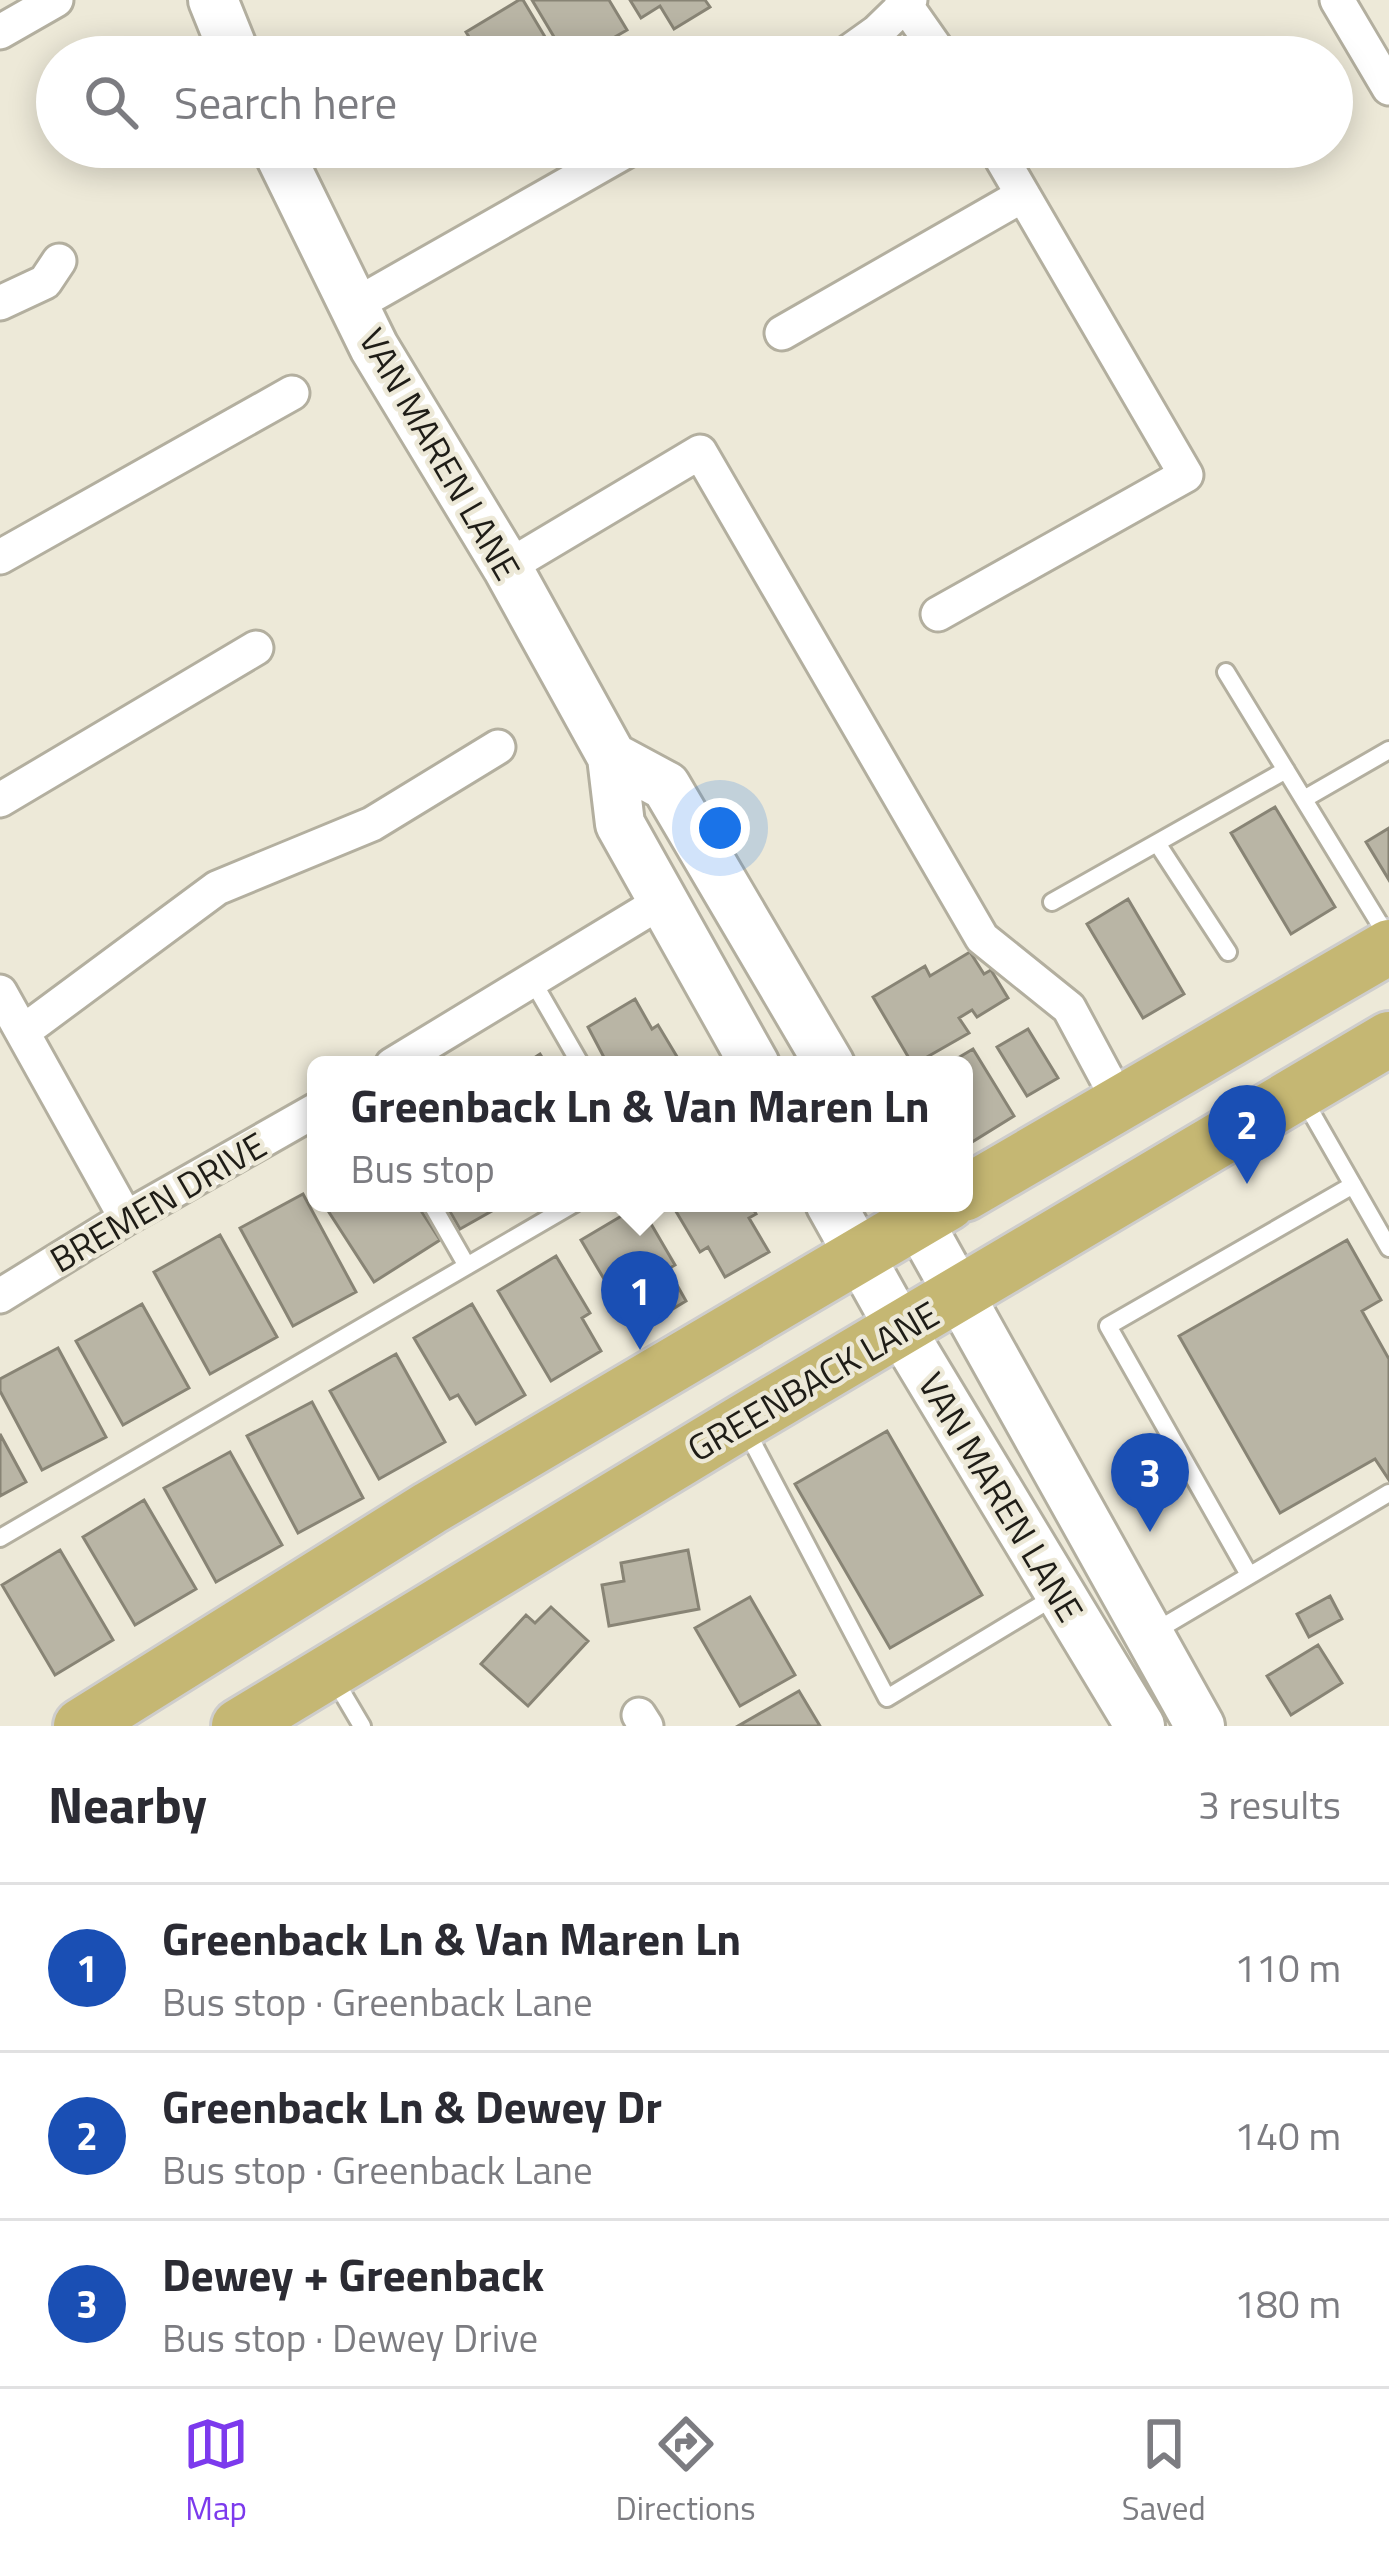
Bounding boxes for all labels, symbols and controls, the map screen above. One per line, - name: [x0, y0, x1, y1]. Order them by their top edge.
- search box: [36, 36, 1353, 168]
- text: Search here: [174, 68, 397, 136]
- icon: search: [78, 69, 144, 135]
- street label: VAN MAREN LANE: [346, 318, 535, 590]
- your location: [690, 798, 750, 858]
- popup: [307, 1056, 973, 1212]
- text: Greenback Ln & Van Maren Ln: [350, 1071, 930, 1139]
- pin: 2: [1208, 1085, 1286, 1184]
- street label: BREMEN DRIVE: [39, 1117, 276, 1286]
- text: Bus stop: [350, 1139, 495, 1198]
- pin: 1: [601, 1251, 679, 1350]
- street label: GREENBACK LANE: [677, 1286, 949, 1475]
- street label: VAN MAREN LANE: [905, 1361, 1098, 1632]
- pin: 3: [1111, 1433, 1189, 1532]
- text: Nearby: [48, 1765, 207, 1843]
- text: 3 results: [1198, 1775, 1341, 1834]
- text: Greenback Ln & Van Maren Ln: [162, 1904, 741, 1972]
- text: 1: [76, 1938, 98, 1997]
- text: 110 m: [1234, 1938, 1341, 1997]
- text: Bus stop · Greenback Lane: [162, 1972, 593, 2031]
- text: Greenback Ln & Dewey Dr: [162, 2072, 662, 2140]
- text: 2: [76, 2106, 98, 2165]
- text: 140 m: [1234, 2106, 1341, 2165]
- text: Bus stop · Greenback Lane: [162, 2140, 593, 2199]
- text: Dewey + Greenback: [162, 2240, 544, 2308]
- text: 3: [76, 2274, 98, 2333]
- text: 180 m: [1234, 2274, 1341, 2333]
- text: Bus stop · Dewey Drive: [162, 2308, 538, 2367]
- tab: Map: [183, 2411, 249, 2533]
- tab: Directions: [616, 2411, 755, 2533]
- tab: Saved: [1122, 2411, 1206, 2533]

